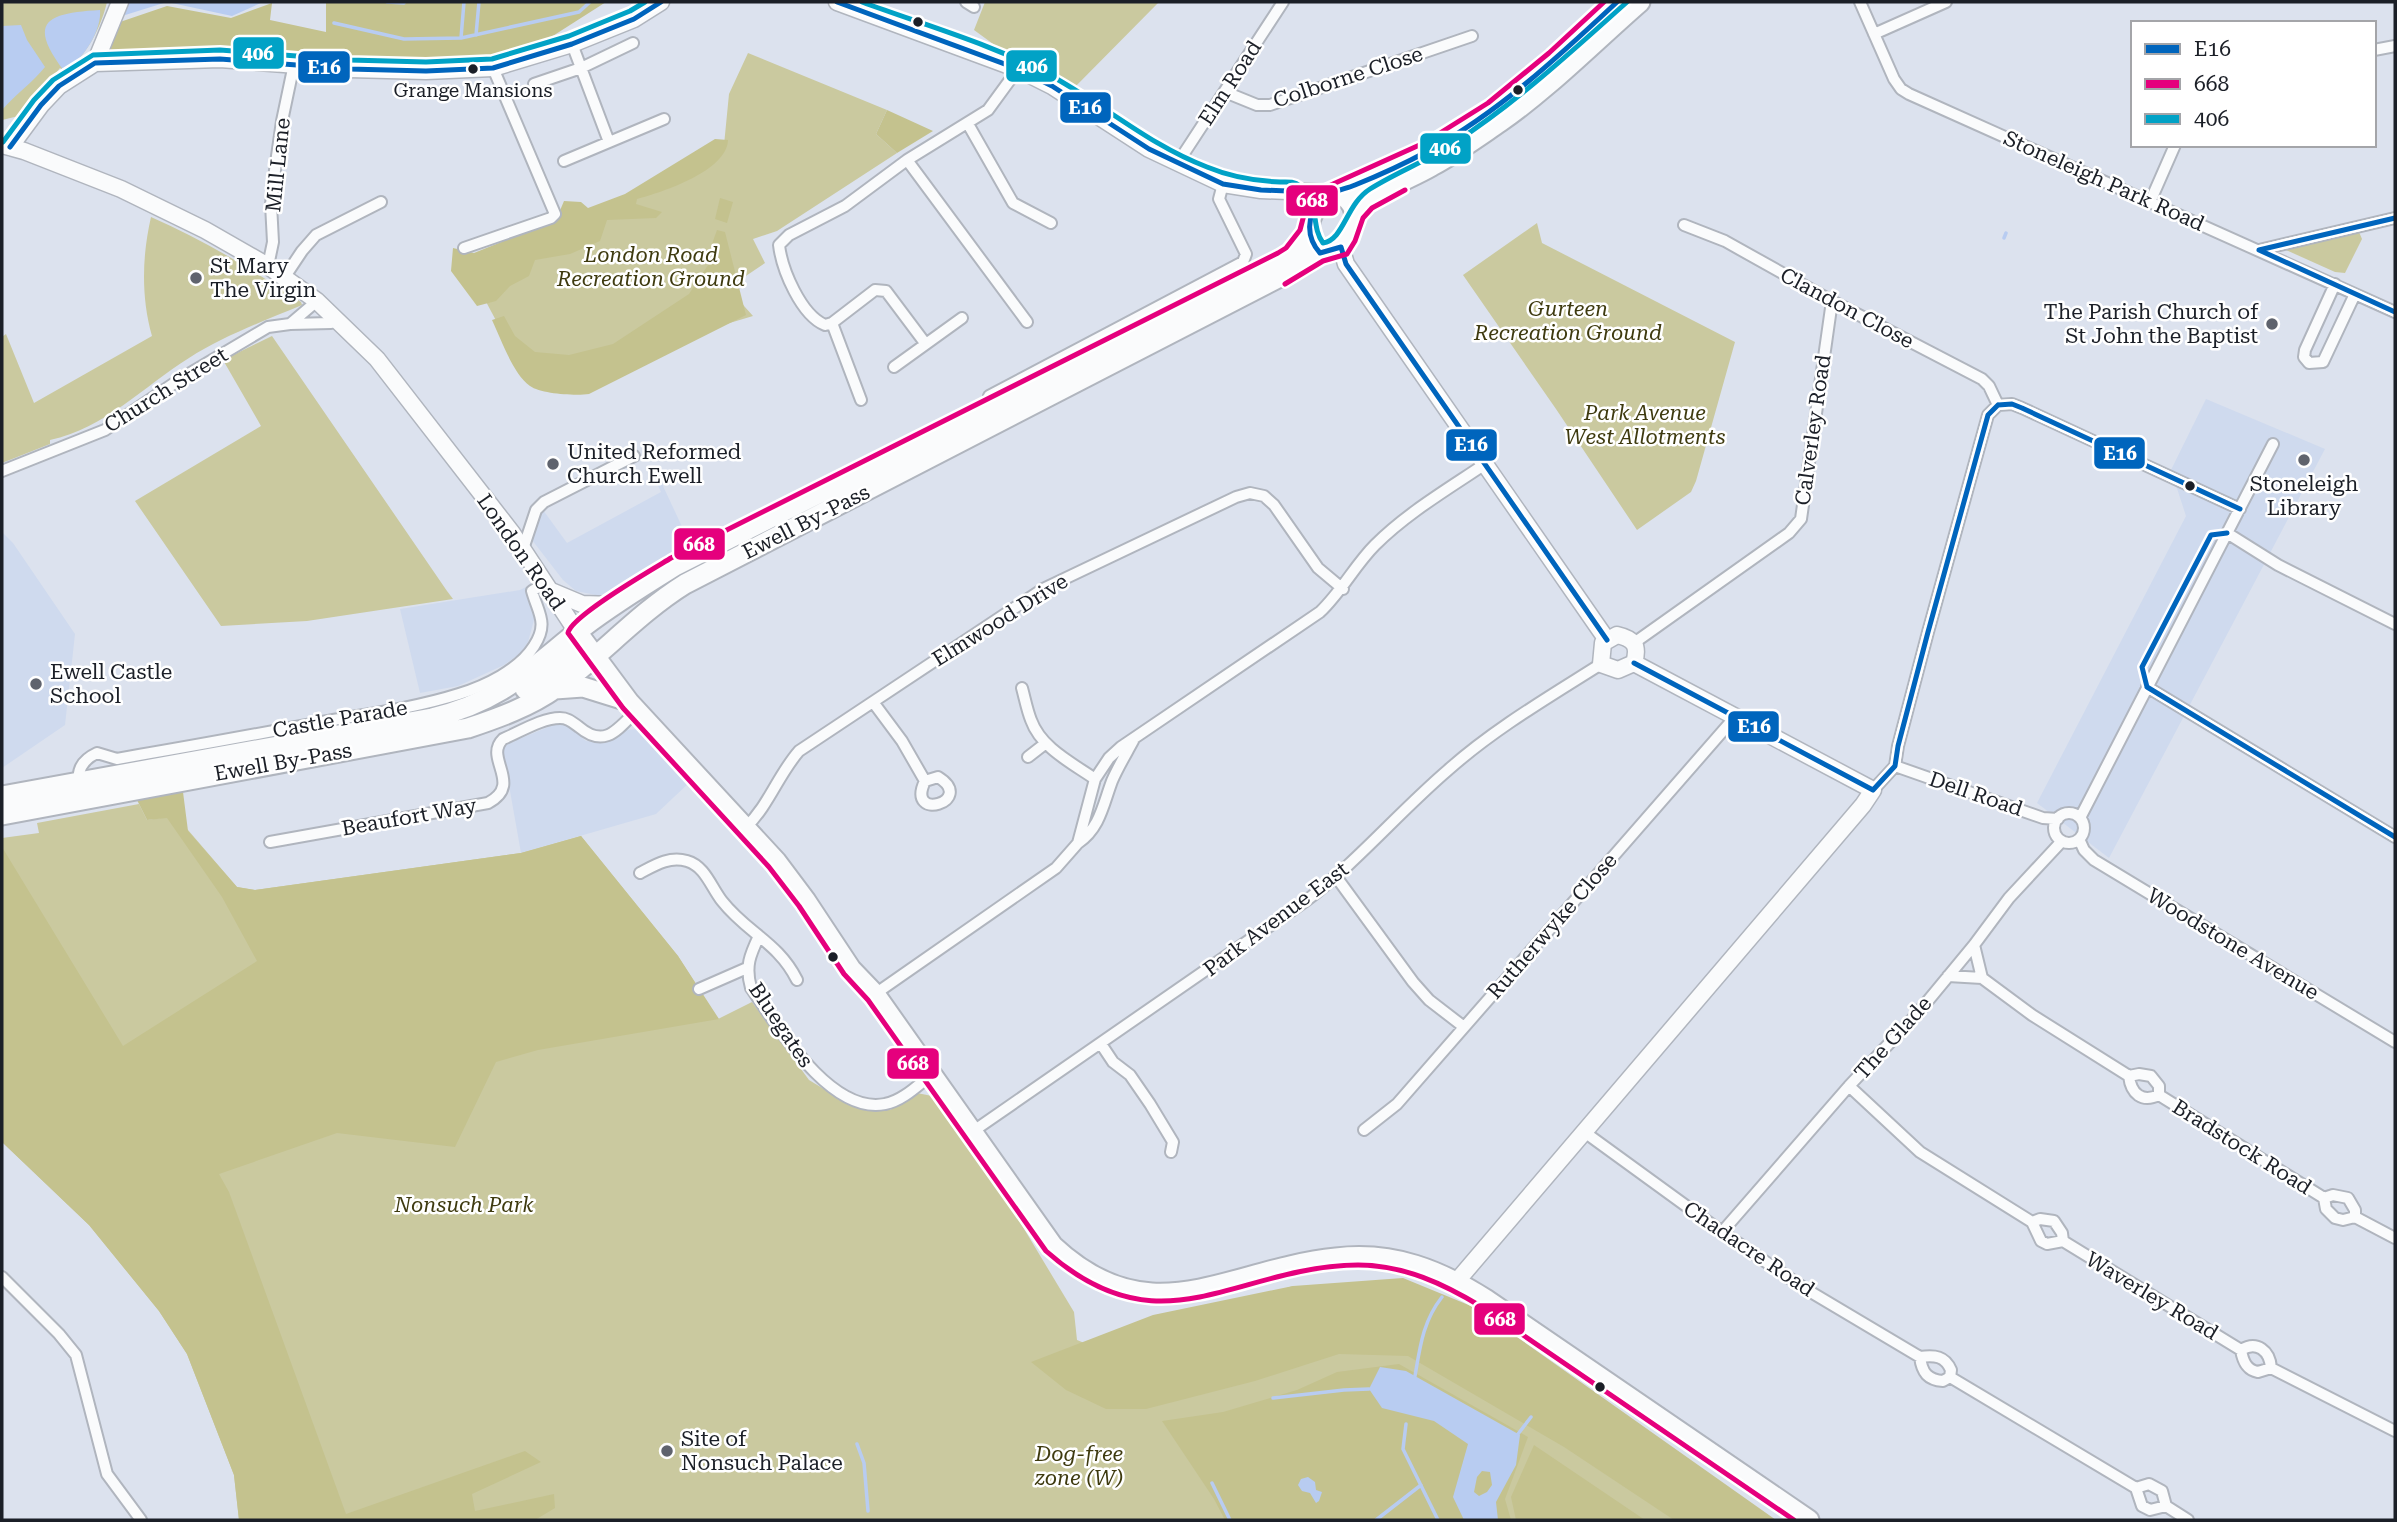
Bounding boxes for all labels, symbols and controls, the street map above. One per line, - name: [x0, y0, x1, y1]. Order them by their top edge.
- unlabelled marker: [911, 15, 925, 29]
- legend: [2131, 21, 2376, 147]
- line badge: 406: [232, 36, 285, 70]
- street label: Elm Road: [1194, 36, 1267, 130]
- text: E16: [2194, 37, 2231, 61]
- text: 406: [242, 42, 274, 65]
- street label: Colborne Close: [1270, 42, 1426, 112]
- line badge: 406: [1005, 49, 1058, 83]
- line badge: E16: [297, 50, 351, 84]
- text: 406: [1016, 55, 1048, 78]
- text: E16: [307, 56, 341, 79]
- marker: Grange Mansions: [466, 62, 480, 76]
- text: 668: [2194, 72, 2229, 96]
- place label: Grange Mansions: [393, 79, 553, 102]
- unlabelled marker: [1511, 83, 1525, 97]
- line badge: E16: [1059, 91, 1112, 124]
- text: E16: [1068, 96, 1102, 119]
- text: 406: [2194, 107, 2229, 131]
- street label: Mill Lane: [261, 117, 295, 213]
- street label: Stoneleigh Park Road: [2000, 126, 2209, 236]
- line badge: 406: [1419, 132, 1472, 165]
- text: 406: [1429, 137, 1461, 160]
- line badge: 668: [1285, 184, 1339, 217]
- text: 668: [1296, 189, 1328, 212]
- park label: London Road Recreation Ground: [556, 243, 745, 291]
- place label: St Mary The Virgin: [210, 254, 317, 302]
- street label: Clandon Close: [1776, 263, 1918, 353]
- marker: St Mary The Virgin: [188, 270, 204, 286]
- park label: Gurteen Recreation Ground: [1473, 297, 1662, 345]
- place label: The Parish Church of St John the Baptist: [2044, 300, 2259, 348]
- marker: The Parish Church of St John the Baptist: [2264, 316, 2280, 332]
- street label: Church Street: [100, 342, 232, 437]
- street label: Calverley Road: [1791, 353, 1836, 507]
- park label: Park Avenue West Allotments: [1565, 401, 1726, 449]
- line badge: E16: [1445, 428, 1498, 462]
- text: E16: [1454, 433, 1488, 456]
- line badge: E16: [2093, 436, 2146, 470]
- place label: United Reformed Church Ewell: [567, 440, 742, 488]
- text: E16: [2103, 442, 2137, 465]
- marker: Stoneleigh Library: [2296, 452, 2312, 468]
- marker: United Reformed Church Ewell: [545, 456, 561, 472]
- place label: Stoneleigh Library: [2250, 472, 2359, 520]
- unlabelled marker: [2183, 479, 2197, 493]
- street label: Ewell By-Pass: [738, 480, 874, 564]
- street label: London Road: [472, 489, 570, 615]
- line badge: 668: [673, 527, 726, 561]
- text: 668: [683, 533, 715, 556]
- street label: Elmwood Drive: [928, 569, 1072, 671]
- place label: Ewell Castle School: [50, 660, 172, 708]
- marker: Ewell Castle School: [28, 676, 44, 692]
- street label: Castle Parade: [271, 695, 409, 743]
- line badge: E16: [1727, 710, 1780, 743]
- text: E16: [1737, 715, 1771, 738]
- street label: Ewell By-Pass: [212, 738, 354, 786]
- street label: Dell Road: [1926, 767, 2027, 821]
- street label: Beaufort Way: [340, 793, 479, 841]
- street label: Rutherwyke Close: [1482, 848, 1622, 1004]
- street label: Park Avenue East: [1199, 857, 1353, 981]
- street label: Woodstone Avenue: [2143, 883, 2323, 1005]
- unlabelled marker: [826, 950, 840, 964]
- street label: Bluegates: [744, 978, 818, 1072]
- street label: The Glade: [1850, 992, 1936, 1084]
- line badge: 668: [886, 1047, 940, 1080]
- text: 668: [897, 1052, 929, 1075]
- street label: Bradstock Road: [2168, 1095, 2316, 1200]
- park label: Nonsuch Park: [393, 1193, 534, 1217]
- street label: Chadacre Road: [1679, 1196, 1820, 1302]
- street label: Waverley Road: [2081, 1247, 2223, 1345]
- line badge: 668: [1473, 1302, 1526, 1336]
- text: 668: [1484, 1308, 1516, 1331]
- unlabelled marker: [1593, 1380, 1607, 1394]
- place label: Site of Nonsuch Palace: [681, 1427, 843, 1475]
- park label: Dog-free zone (W): [1034, 1442, 1124, 1490]
- marker: Site of Nonsuch Palace: [659, 1443, 675, 1459]

